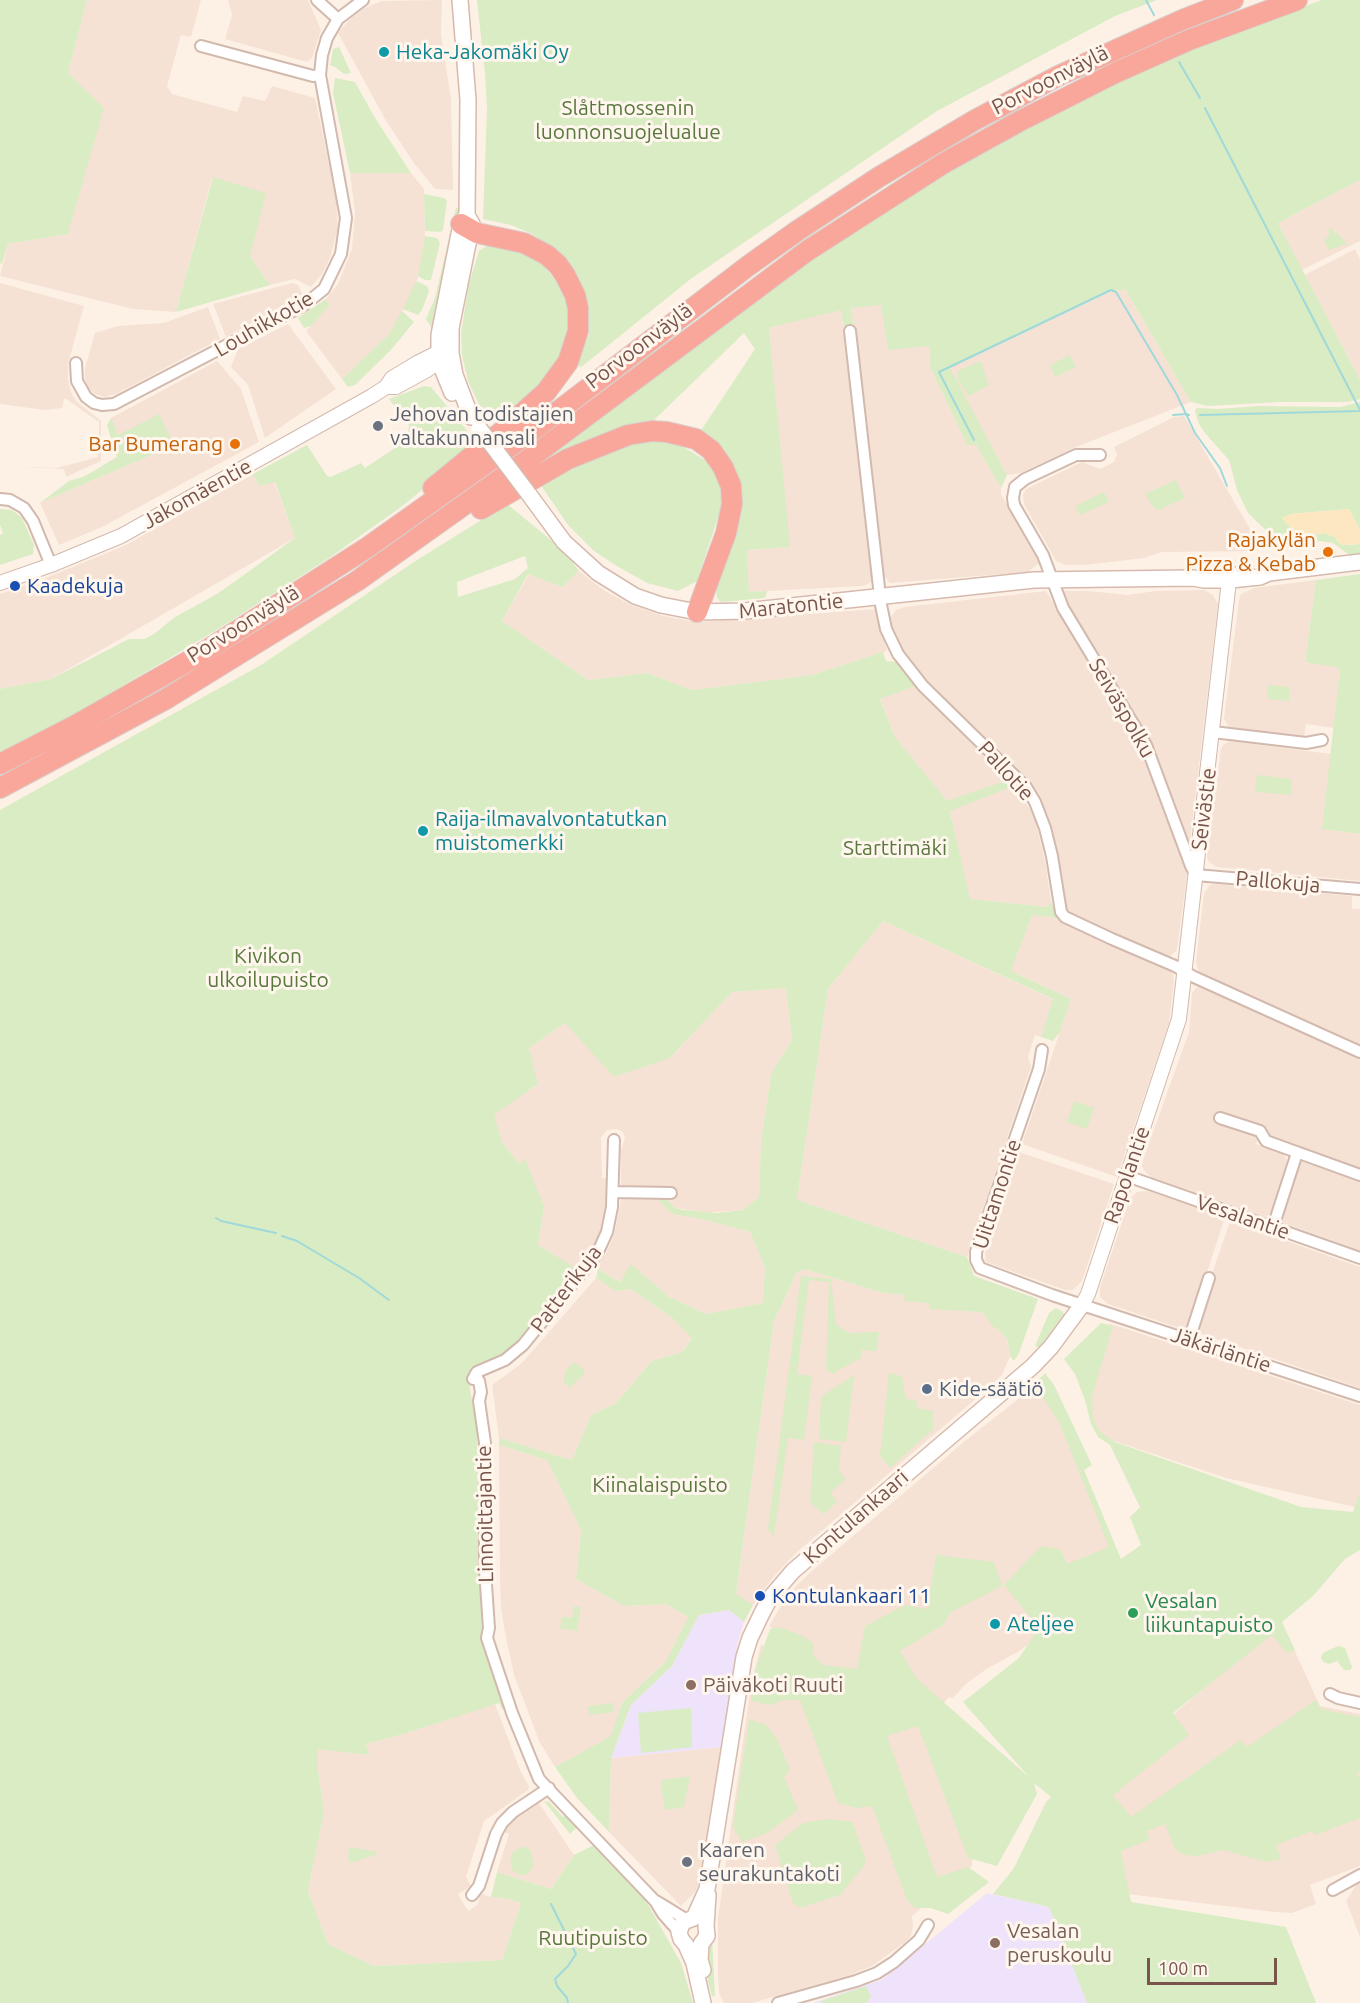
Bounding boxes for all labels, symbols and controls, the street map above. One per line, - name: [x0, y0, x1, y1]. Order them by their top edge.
- place label: Heka-Jakomäki Oy: [396, 39, 569, 65]
- street label: Porvoonväylä: [988, 40, 1112, 120]
- marker: Heka-Jakomäki Oy: [377, 45, 391, 59]
- park label: Slåttmossenin luonnonsuojelualue: [535, 95, 721, 145]
- street label: Louhikkotie: [210, 286, 318, 362]
- street label: Porvoonväylä: [581, 298, 697, 394]
- place label: Jehovan todistajien valtakunnansali: [390, 401, 574, 451]
- marker: Jehovan todistajien valtakunnansali: [371, 419, 385, 433]
- place label: Bar Bumerang: [88, 431, 223, 457]
- marker: Bar Bumerang: [228, 437, 242, 451]
- street label: Jakomäentie: [138, 454, 256, 534]
- place label: Rajakylän Pizza & Kebab: [1185, 527, 1316, 577]
- marker: Rajakylän Pizza & Kebab: [1321, 545, 1335, 559]
- place label: Kaadekuja: [27, 573, 124, 599]
- marker: Kaadekuja: [8, 579, 22, 593]
- street label: Porvoonväylä: [182, 580, 304, 668]
- street label: Maratontie: [737, 588, 845, 624]
- street label: Seiväspolku: [1083, 654, 1161, 762]
- street label: Pallotie: [973, 736, 1039, 806]
- street label: Seivästie: [1186, 766, 1222, 852]
- place label: Raija-ilmavalvontatutkan muistomerkki: [435, 806, 667, 856]
- marker: Raija-ilmavalvontatutkan muistomerkki: [416, 824, 430, 838]
- park label: Starttimäki: [843, 835, 947, 861]
- street label: Pallokuja: [1235, 866, 1321, 898]
- park label: Kivikon ulkoilupuisto: [207, 943, 329, 993]
- street label: Rapolantie: [1099, 1123, 1155, 1227]
- street label: Uittamontie: [967, 1136, 1027, 1252]
- street label: Vesalantie: [1193, 1189, 1293, 1245]
- street label: Patterikuja: [525, 1240, 607, 1338]
- street label: Jäkärläntie: [1168, 1322, 1274, 1378]
- place label: Kide-säätiö: [939, 1376, 1044, 1402]
- marker: Kide-säätiö: [920, 1382, 934, 1396]
- street label: Linnoittajantie: [471, 1445, 499, 1583]
- street label: Kontulankaari: [798, 1465, 914, 1569]
- park label: Kiinalaispuisto: [592, 1472, 728, 1498]
- place label: Kontulankaari 11: [772, 1583, 931, 1609]
- place label: Vesalan liikuntapuisto: [1145, 1588, 1273, 1638]
- marker: Kontulankaari 11: [753, 1589, 767, 1603]
- marker: Vesalan liikuntapuisto: [1126, 1606, 1140, 1620]
- place label: Ateljee: [1007, 1611, 1074, 1637]
- marker: Ateljee: [988, 1617, 1002, 1631]
- place label: Päiväkoti Ruuti: [703, 1672, 843, 1698]
- marker: Päiväkoti Ruuti: [684, 1678, 698, 1692]
- place label: Kaaren seurakuntakoti: [699, 1837, 840, 1887]
- marker: Kaaren seurakuntakoti: [680, 1855, 694, 1869]
- place label: Vesalan peruskoulu: [1007, 1918, 1112, 1968]
- park label: Ruutipuisto: [538, 1925, 648, 1951]
- marker: Vesalan peruskoulu: [988, 1936, 1002, 1950]
- scale bar: [1150, 1946, 1280, 1984]
- text: 100 m: [1158, 1958, 1208, 1978]

